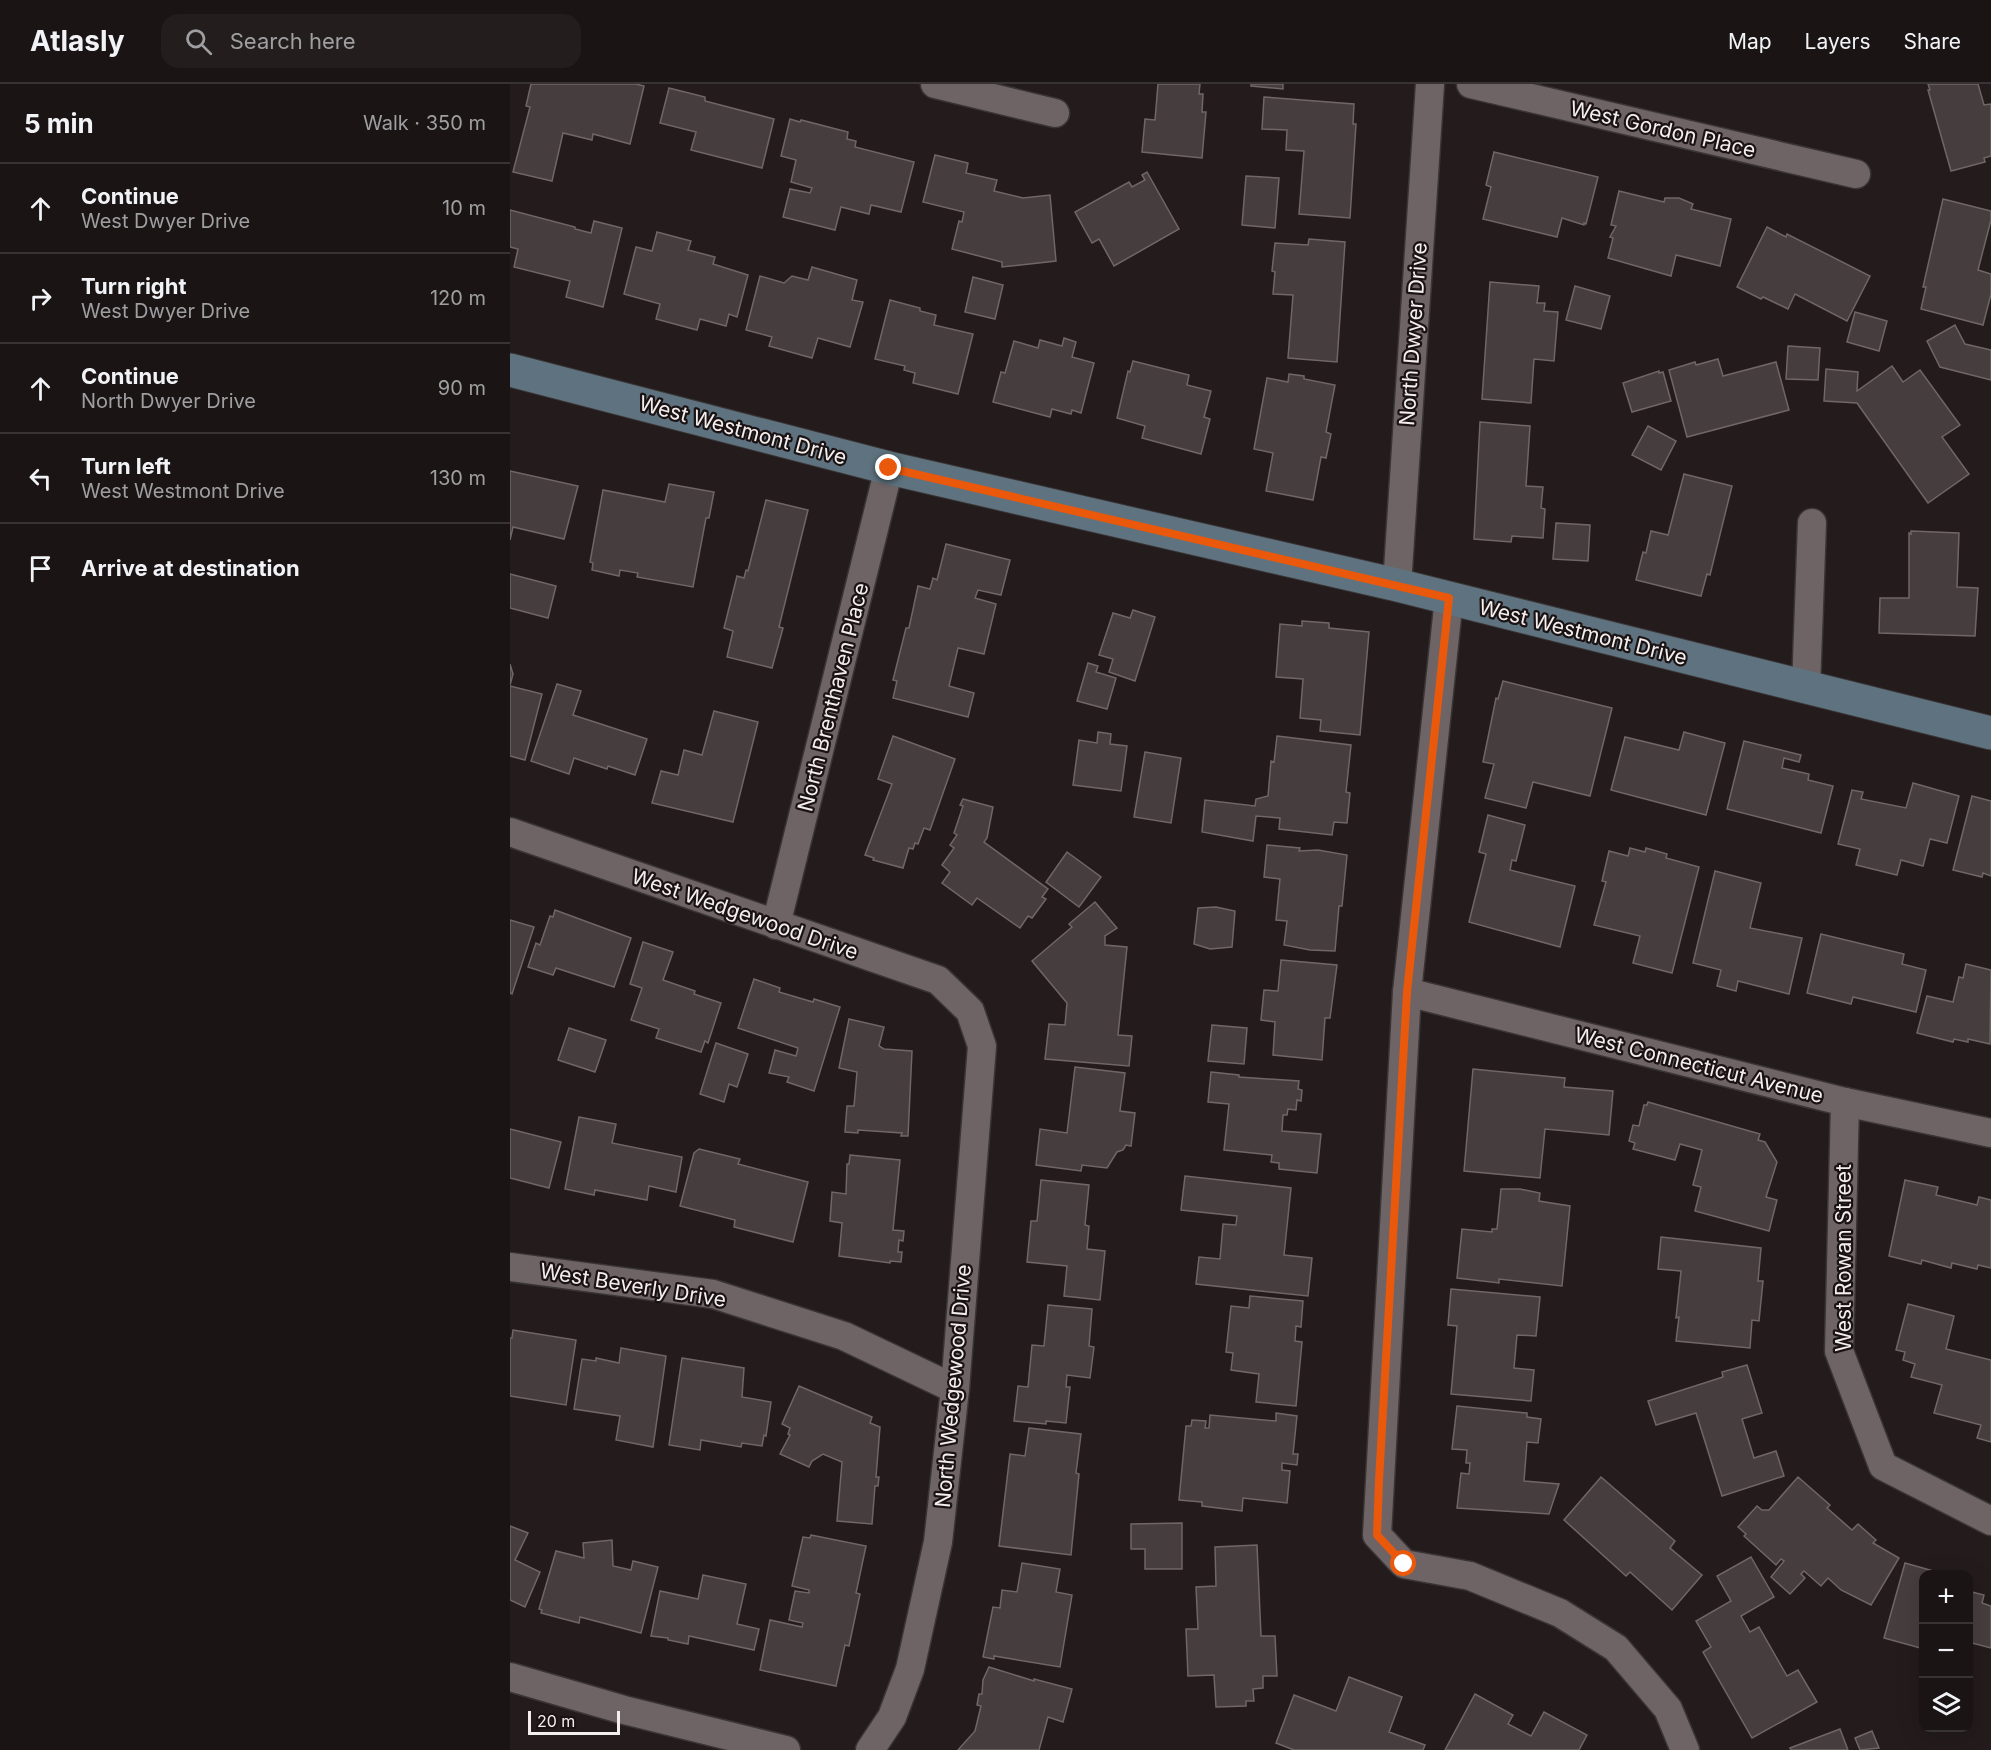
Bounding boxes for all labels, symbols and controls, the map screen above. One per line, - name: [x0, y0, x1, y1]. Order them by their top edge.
- search box: [161, 14, 581, 68]
- text: Atlasly: [30, 24, 125, 58]
- icon: search: [182, 25, 215, 58]
- text: Search here: [230, 28, 356, 54]
- text: Map: [1728, 29, 1772, 54]
- text: Layers: [1805, 29, 1871, 54]
- text: Share: [1904, 29, 1961, 54]
- street label: West Gordon Place: [1568, 95, 1758, 163]
- text: 5 min: [24, 108, 94, 139]
- text: Walk · 350 m: [363, 111, 486, 135]
- text: Continue: [81, 183, 179, 209]
- icon: ahead: [24, 192, 57, 225]
- text: 10 m: [442, 196, 486, 220]
- text: West Dwyer Drive: [81, 209, 250, 233]
- street label: North Dwyer Drive: [1394, 241, 1432, 427]
- text: Turn right: [81, 273, 187, 299]
- icon: right: [24, 282, 57, 315]
- text: 120 m: [430, 286, 486, 310]
- text: West Dwyer Drive: [81, 299, 250, 323]
- text: Continue: [81, 363, 179, 389]
- icon: ahead: [24, 372, 57, 405]
- text: 90 m: [438, 376, 486, 400]
- text: North Dwyer Drive: [81, 389, 256, 413]
- street label: West Westmont Drive: [636, 390, 850, 470]
- text: Turn left: [81, 453, 171, 479]
- route end: [875, 454, 901, 480]
- icon: left: [24, 462, 57, 495]
- text: 130 m: [430, 466, 486, 490]
- text: West Westmont Drive: [81, 479, 285, 503]
- icon: arrive: [24, 552, 57, 585]
- text: Arrive at destination: [81, 555, 300, 581]
- street label: North Brenthaven Place: [792, 580, 874, 814]
- street label: West Westmont Drive: [1476, 594, 1690, 670]
- street label: West Wedgewood Drive: [628, 863, 862, 965]
- street label: West Connecticut Avenue: [1572, 1022, 1826, 1108]
- street label: West Rowan Street: [1831, 1164, 1856, 1352]
- street label: West Beverly Drive: [538, 1258, 728, 1312]
- street label: North Wedgewood Drive: [930, 1263, 976, 1509]
- route start: [1390, 1550, 1416, 1576]
- map controls: [1919, 1570, 1973, 1732]
- button: +: [1919, 1570, 1973, 1624]
- button: −: [1919, 1624, 1973, 1678]
- button: layers: [1919, 1678, 1973, 1732]
- scale bar: [528, 1708, 620, 1736]
- text: 20 m: [537, 1711, 575, 1731]

